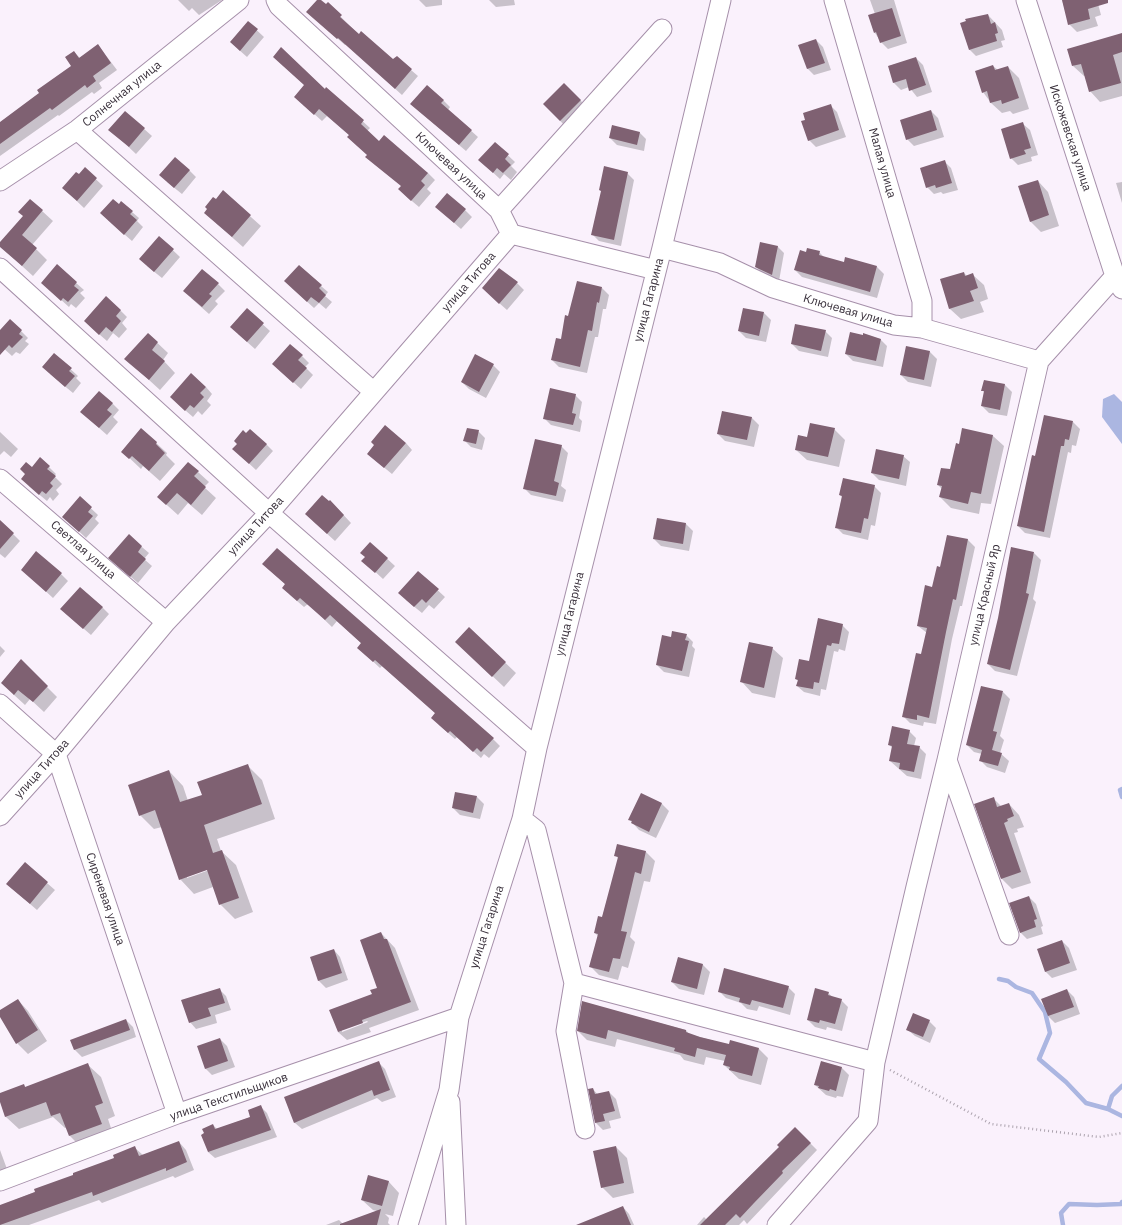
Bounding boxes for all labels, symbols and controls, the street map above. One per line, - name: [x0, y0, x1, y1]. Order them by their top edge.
- street label: Солнечная улица: [80, 58, 164, 130]
- street label: Искожевская улица: [1046, 83, 1094, 193]
- street label: Малая улица: [865, 126, 899, 200]
- street label: Ключевая улица: [412, 129, 490, 203]
- street label: улица Титова: [439, 249, 499, 315]
- street label: улица Гагарина: [631, 256, 667, 344]
- street label: Ключевая улица: [801, 291, 895, 331]
- street label: улица Титова: [225, 494, 287, 558]
- street label: Светлая улица: [47, 518, 119, 582]
- street label: улица Красный Яр: [966, 543, 1004, 647]
- street label: улица Гагарина: [553, 570, 587, 658]
- street label: улица Титова: [12, 736, 72, 802]
- street label: Сиреневая улица: [82, 851, 128, 947]
- street label: улица Гагарина: [467, 884, 507, 970]
- street label: улица Текстильщиков: [168, 1070, 290, 1124]

